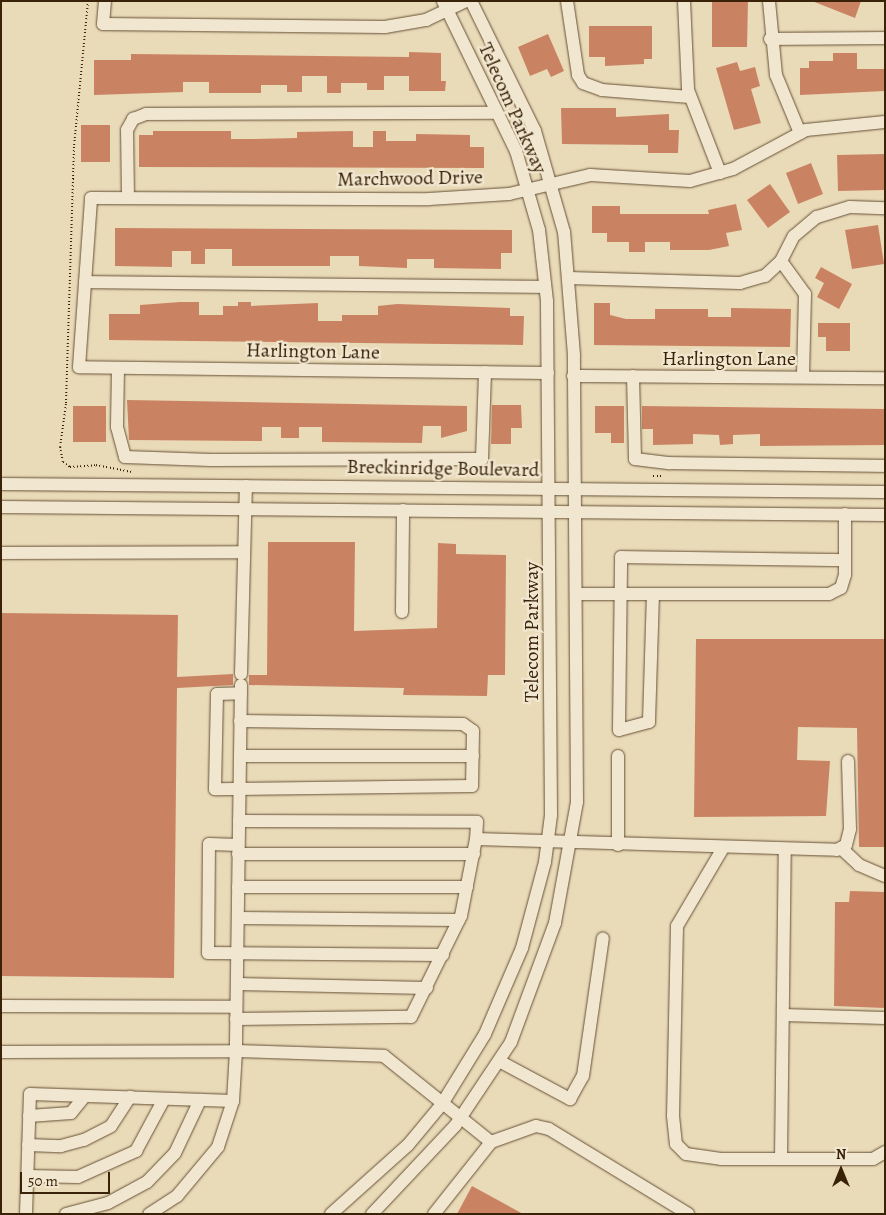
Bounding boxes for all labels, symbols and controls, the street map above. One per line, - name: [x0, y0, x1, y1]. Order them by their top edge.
- street label: Telecom Parkway: [473, 39, 553, 177]
- street label: Marchwood Drive: [337, 165, 483, 191]
- street label: Harlington Lane: [246, 338, 380, 364]
- street label: Harlington Lane: [662, 346, 796, 370]
- street label: Breckinridge Boulevard: [346, 454, 540, 482]
- street label: Telecom Parkway: [519, 562, 543, 702]
- north arrow: [816, 1145, 866, 1195]
- text: N: [836, 1145, 846, 1164]
- scale bar: [22, 1162, 112, 1194]
- text: 50 m: [28, 1171, 58, 1191]

